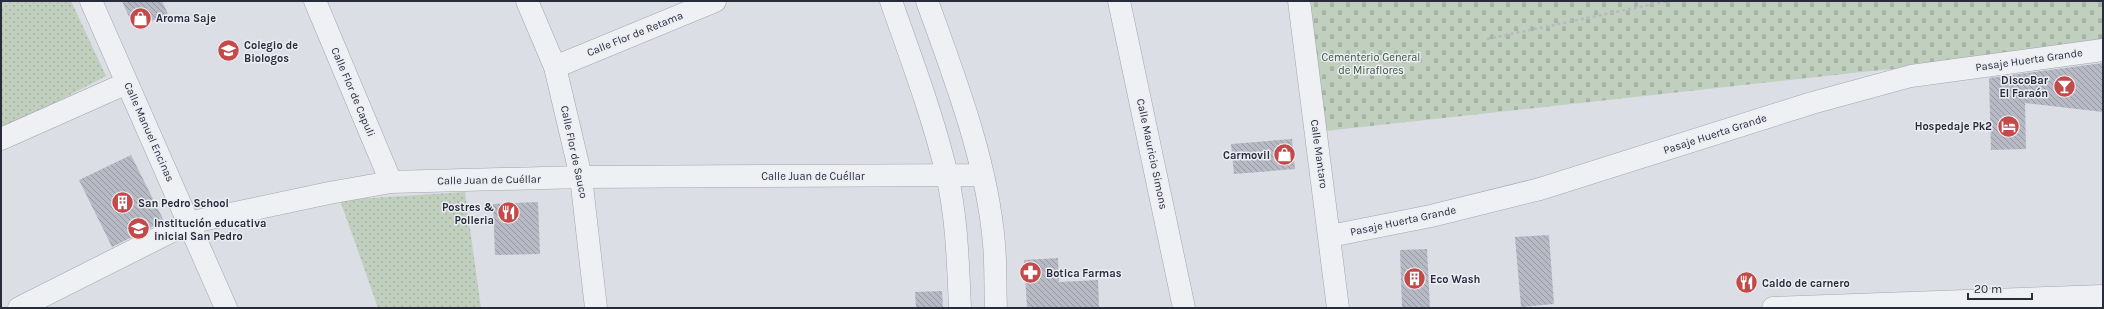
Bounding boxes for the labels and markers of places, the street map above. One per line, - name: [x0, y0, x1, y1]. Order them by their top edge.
- shop icon: Aroma Saje: [127, 5, 153, 31]
- place label: Aroma Saje: [156, 12, 216, 25]
- school or university icon: Colegio de Biologos: [215, 38, 241, 64]
- place label: Colegio de Biologos: [244, 39, 298, 65]
- bar icon: DiscoBar El Faraón: [2051, 73, 2077, 99]
- place label: DiscoBar El Faraón: [1999, 74, 2049, 100]
- hotel icon: Hospedaje Pk2: [1995, 113, 2021, 139]
- place label: Hospedaje Pk2: [1915, 120, 1992, 133]
- shop icon: Carmovil: [1272, 142, 1298, 168]
- place label: Carmovil: [1223, 149, 1270, 162]
- building icon: San Pedro School: [109, 190, 135, 216]
- place label: San Pedro School: [138, 197, 229, 210]
- restaurant icon: Postres & Polleria: [496, 200, 522, 226]
- place label: Postres & Polleria: [442, 201, 494, 227]
- school or university icon: Institución educativa inicial San Pedro: [125, 216, 151, 242]
- place label: Institución educativa inicial San Pedro: [154, 217, 266, 243]
- pharmacy icon: Botica Farmas: [1017, 260, 1043, 286]
- building icon: Eco Wash: [1402, 266, 1428, 292]
- place label: Botica Farmas: [1046, 267, 1122, 280]
- restaurant icon: Caldo de carnero: [1734, 270, 1760, 296]
- place label: Eco Wash: [1430, 273, 1480, 286]
- place label: Caldo de carnero: [1762, 277, 1850, 290]

